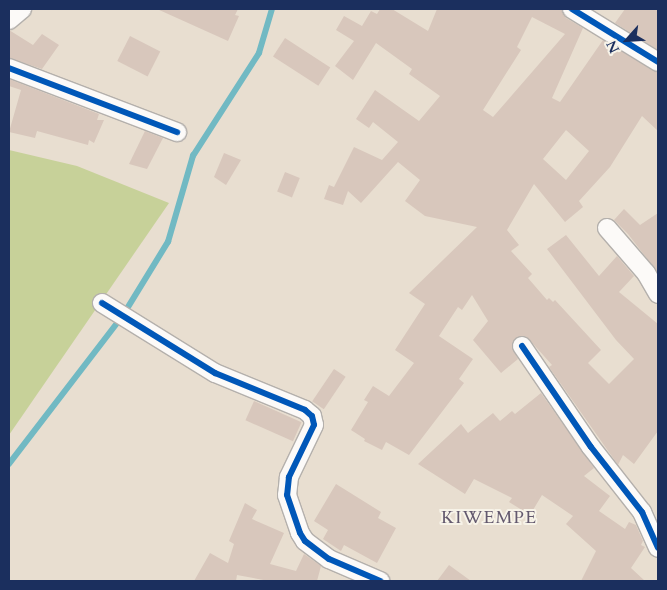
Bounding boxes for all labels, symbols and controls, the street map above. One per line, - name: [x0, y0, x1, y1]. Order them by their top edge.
- north arrow: [602, 15, 652, 65]
- text: N: [602, 37, 624, 56]
- district label: KIWEMPE: [440, 507, 538, 529]

